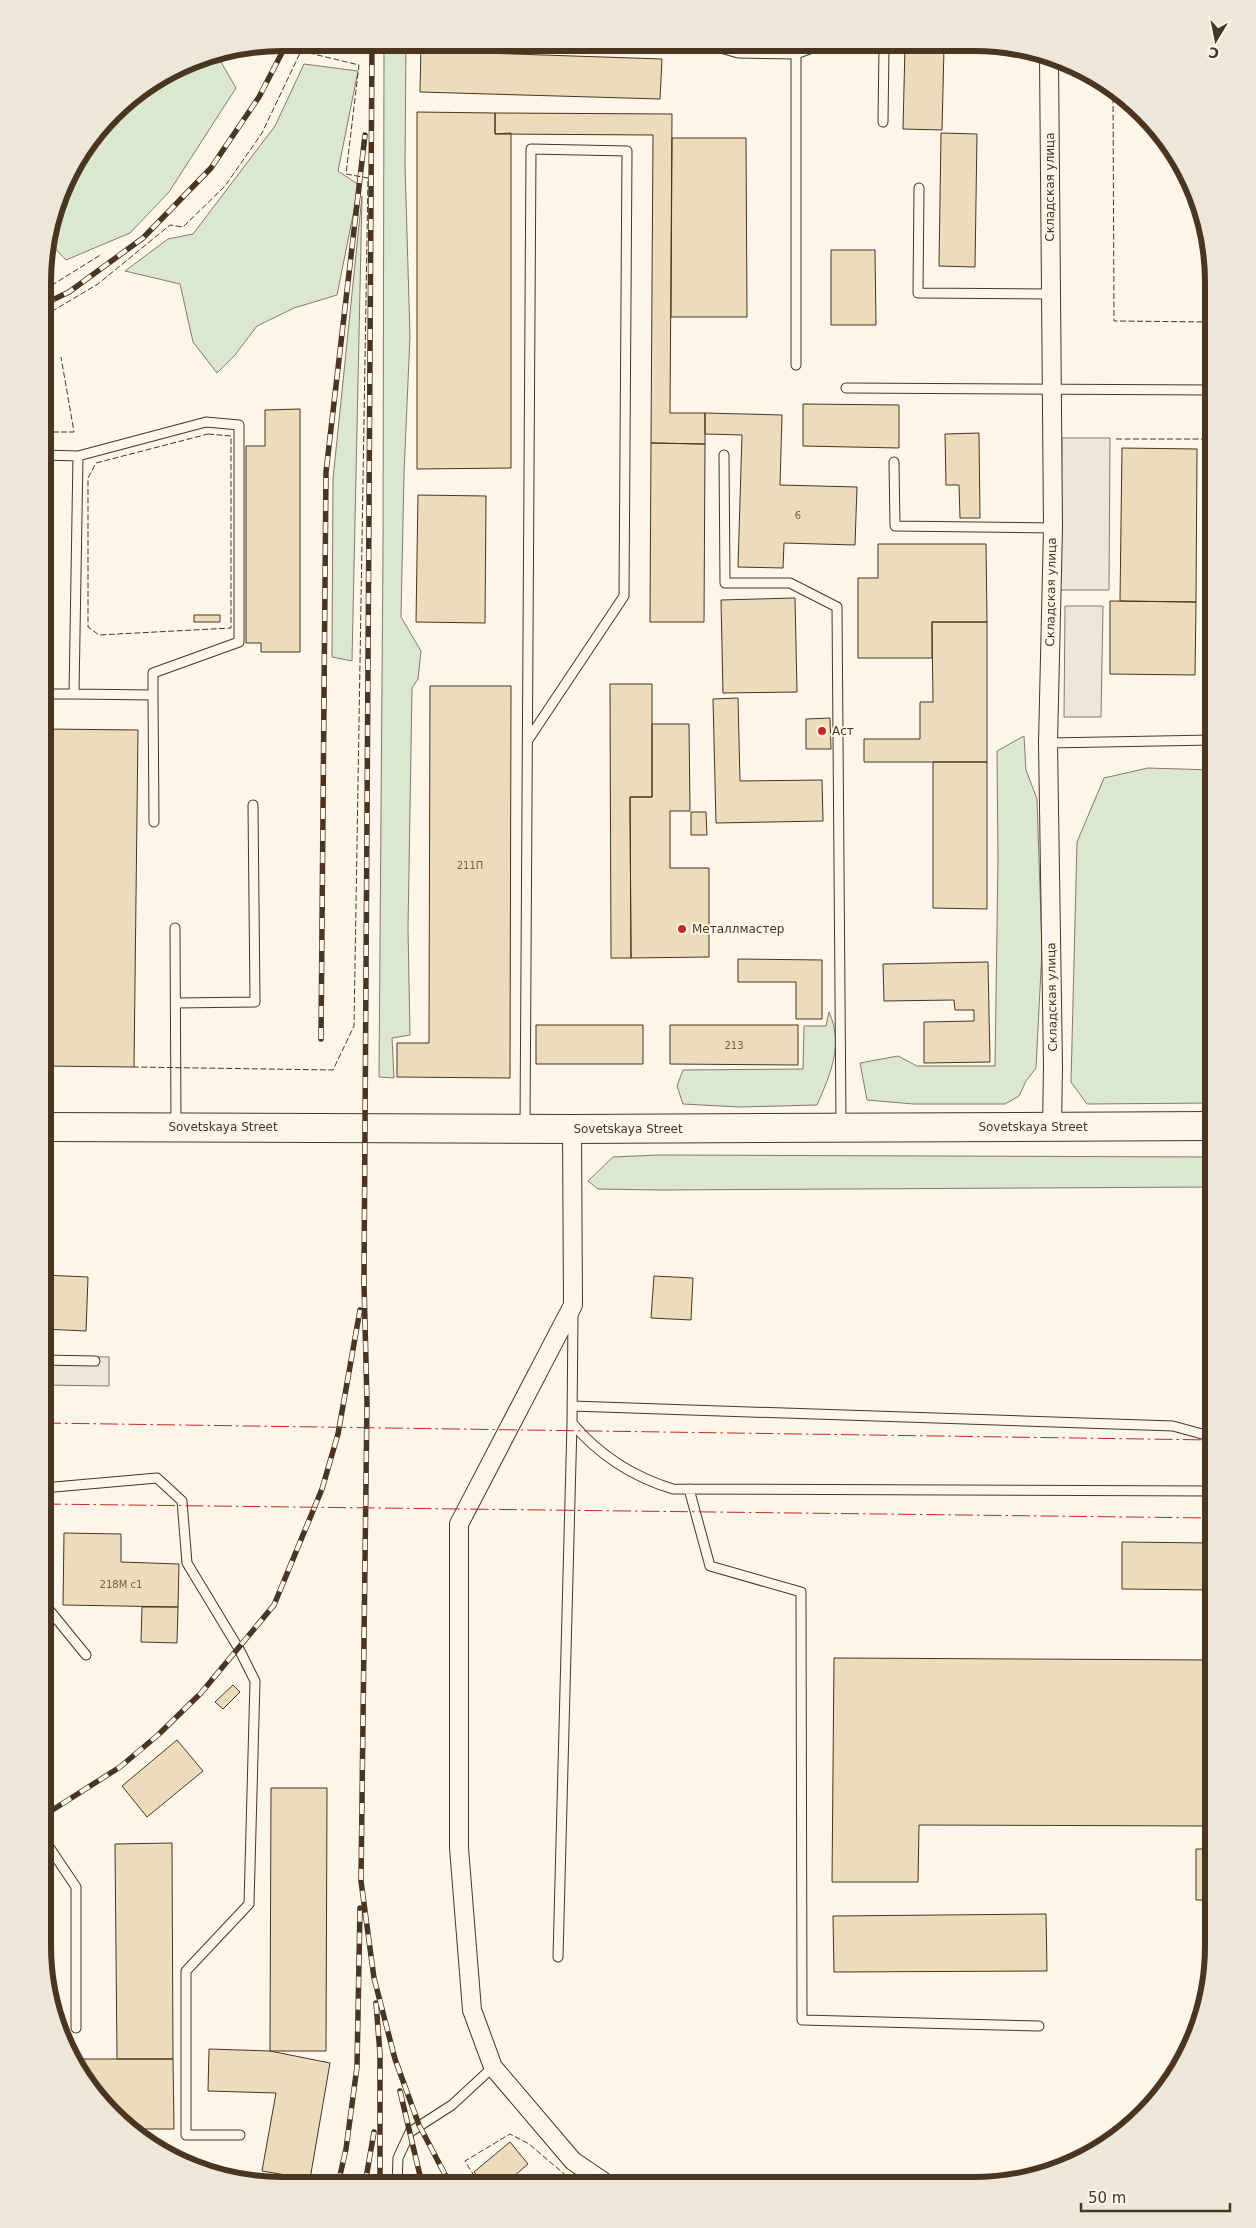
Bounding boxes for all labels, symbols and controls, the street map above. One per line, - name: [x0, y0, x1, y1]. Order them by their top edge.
- north arrow: [1191, 15, 1241, 65]
- text: С: [1207, 44, 1220, 62]
- street label: Складская улица: [1043, 132, 1057, 242]
- house number: 6: [795, 510, 801, 521]
- street label: Складская улица: [1043, 537, 1059, 647]
- place label: Аст: [832, 724, 854, 738]
- marker: Аст: [816, 725, 828, 737]
- house number: 211П: [457, 860, 483, 871]
- place label: Металлмастер: [692, 922, 784, 936]
- marker: Металлмастер: [676, 923, 688, 935]
- street label: Складская улица: [1044, 942, 1060, 1052]
- house number: 213: [724, 1040, 744, 1051]
- street label: Sovetskaya Street: [168, 1120, 278, 1134]
- street label: Sovetskaya Street: [978, 1120, 1088, 1134]
- street label: Sovetskaya Street: [573, 1122, 683, 1136]
- house number: 218М с1: [100, 1579, 142, 1590]
- scale bar: [1081, 2180, 1230, 2212]
- text: 50 m: [1088, 2189, 1126, 2207]

